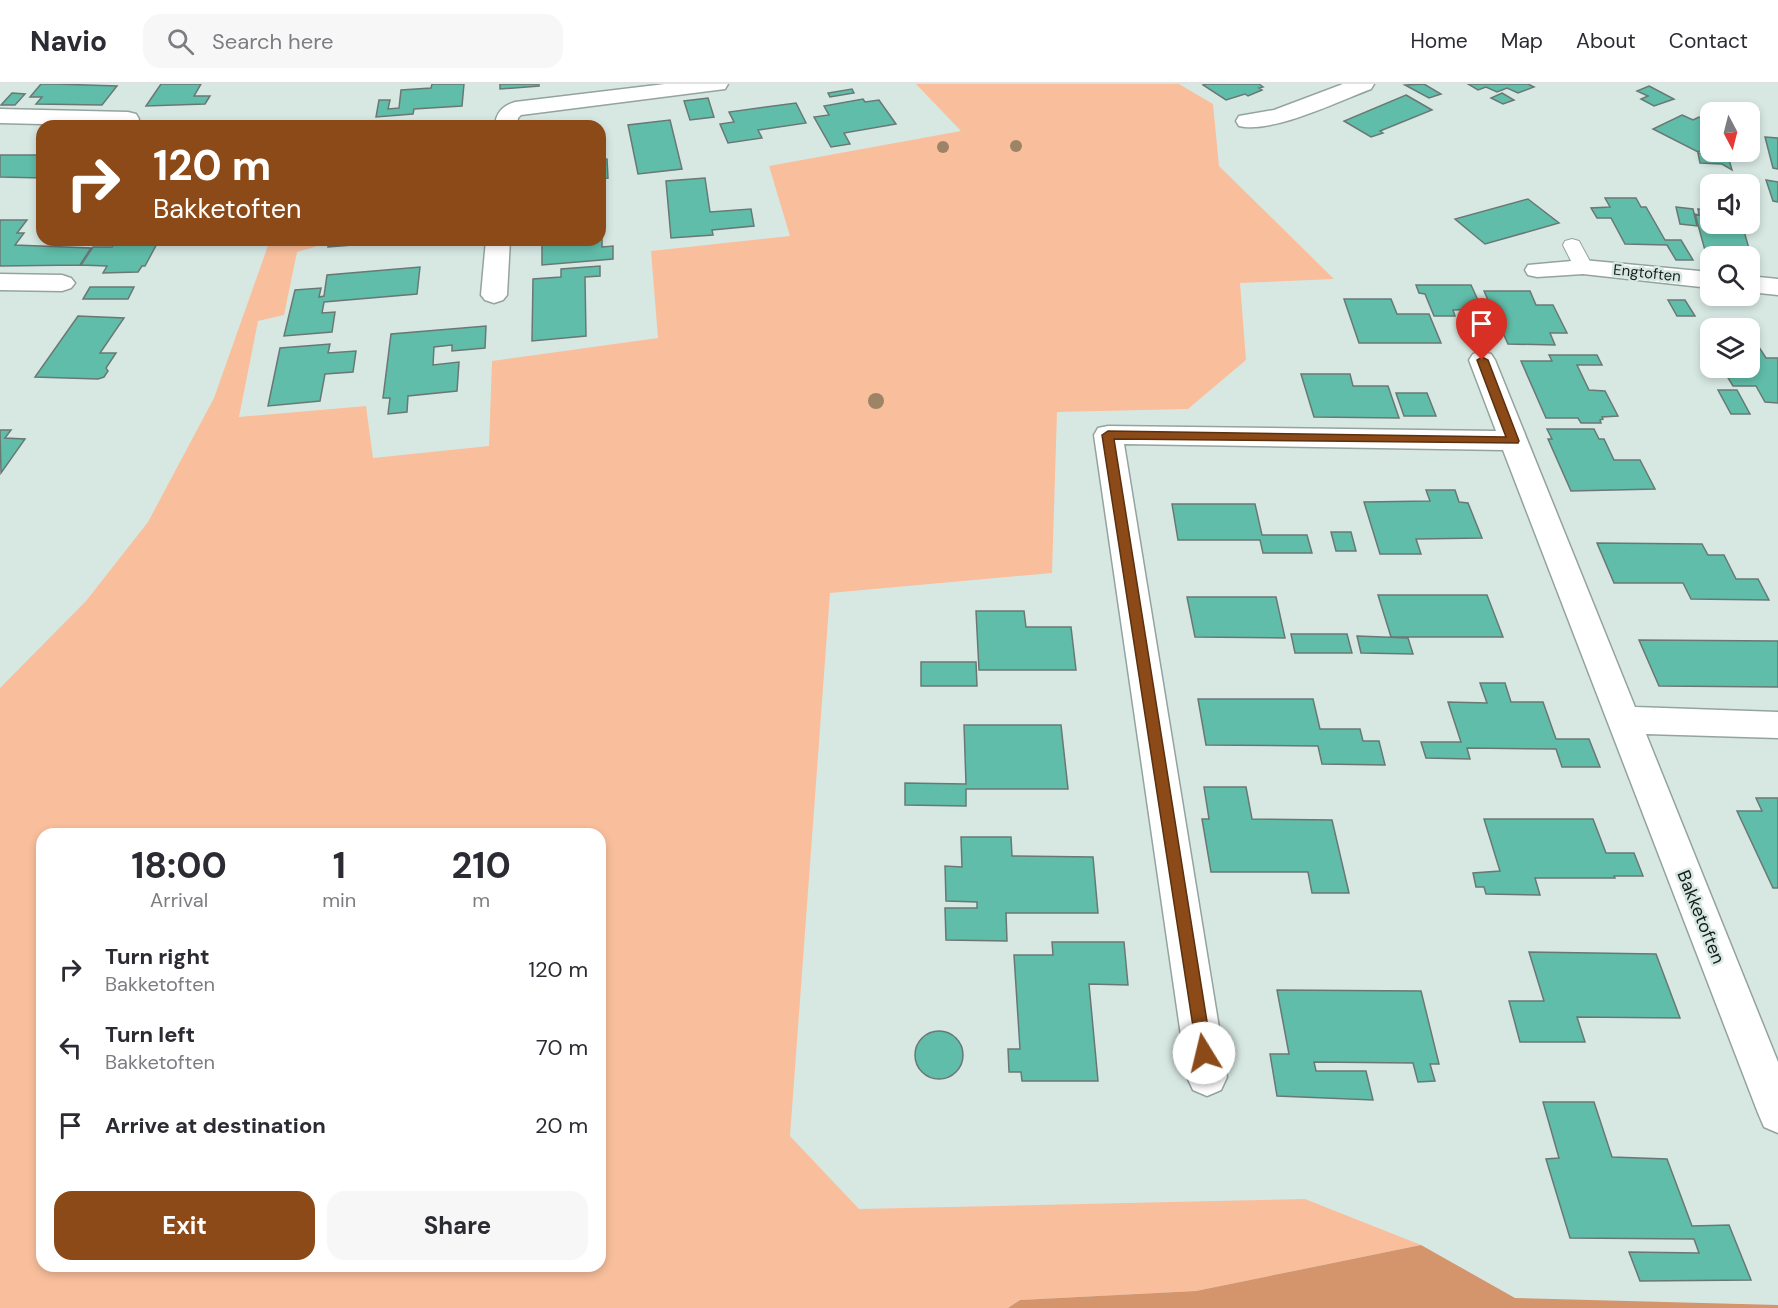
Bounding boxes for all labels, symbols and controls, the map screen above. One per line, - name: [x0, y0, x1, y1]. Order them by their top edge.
- search box: [143, 14, 563, 68]
- text: Navio: [30, 23, 107, 60]
- icon: search: [164, 25, 197, 58]
- text: Search here: [212, 27, 333, 56]
- text: Home: [1410, 27, 1468, 55]
- text: Map: [1501, 27, 1543, 55]
- text: About: [1576, 27, 1636, 55]
- text: Contact: [1669, 27, 1748, 55]
- north arrow: [1700, 102, 1760, 162]
- map controls: [1700, 102, 1760, 378]
- text: 120 m: [153, 138, 271, 193]
- icon: right: [54, 144, 132, 222]
- button: sound: [1700, 174, 1760, 234]
- text: Bakketoften: [153, 191, 302, 226]
- button: search: [1700, 246, 1760, 306]
- street label: Engtoften: [1612, 260, 1682, 286]
- pin: [1456, 298, 1507, 360]
- icon: arrive: [1465, 307, 1498, 340]
- button: layers: [1700, 318, 1760, 378]
- text: 18:00: [131, 842, 227, 889]
- text: 1: [333, 842, 346, 889]
- text: 210: [452, 842, 511, 889]
- street label: Bakketoften: [1671, 867, 1731, 967]
- text: Arrival: [150, 887, 208, 913]
- text: min: [322, 887, 356, 913]
- text: m: [472, 887, 490, 913]
- text: Turn right: [105, 942, 210, 971]
- icon: right: [54, 953, 87, 986]
- text: 120 m: [528, 955, 588, 984]
- text: Bakketoften: [105, 971, 215, 997]
- text: Turn left: [105, 1020, 195, 1049]
- position arrow: [1172, 1021, 1236, 1085]
- icon: left: [54, 1031, 87, 1064]
- text: 70 m: [536, 1033, 588, 1062]
- text: Bakketoften: [105, 1049, 215, 1075]
- icon: arrive: [54, 1109, 87, 1142]
- text: Arrive at destination: [105, 1111, 326, 1140]
- text: 20 m: [535, 1111, 588, 1140]
- button: Exit: [54, 1191, 315, 1260]
- button: Share: [327, 1191, 588, 1260]

